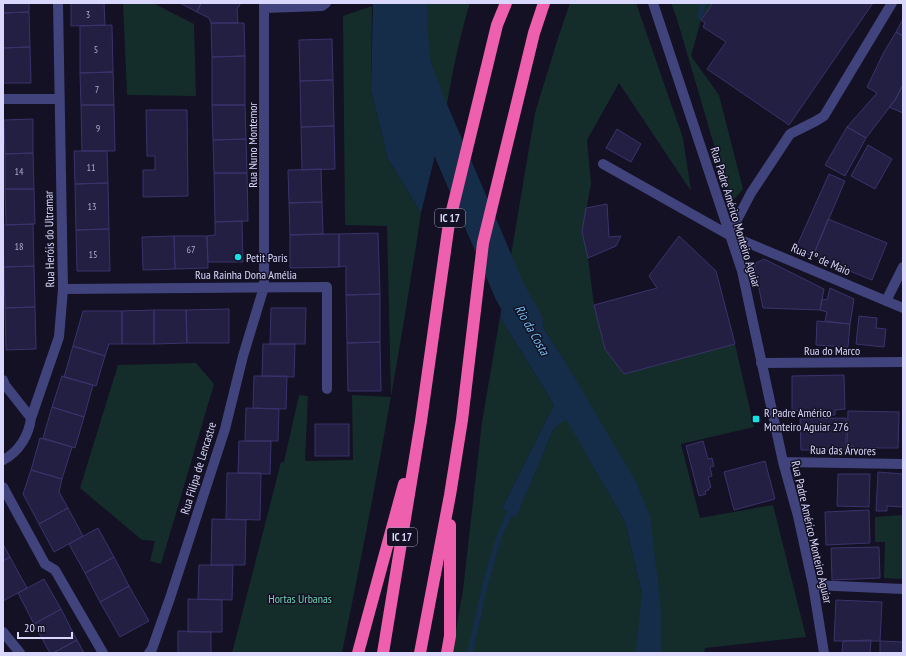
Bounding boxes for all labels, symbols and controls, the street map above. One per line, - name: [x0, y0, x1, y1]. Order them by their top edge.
- house number: 3: [86, 8, 90, 21]
- house number: 5: [94, 43, 98, 56]
- house number: 7: [95, 83, 99, 96]
- street label: Rua Nuno Montemor: [245, 102, 260, 188]
- house number: 9: [96, 122, 100, 135]
- street label: Rua Padre Américo Monteiro Aguiar: [707, 145, 765, 290]
- house number: 11: [87, 161, 96, 174]
- house number: 14: [15, 165, 24, 178]
- street label: Rua Heróis do Ultramar: [41, 190, 57, 287]
- house number: 13: [88, 200, 97, 213]
- road number: IC 17: [435, 209, 465, 227]
- house number: 18: [15, 240, 24, 253]
- street label: Rua 1º de Maio: [789, 240, 853, 278]
- house number: 67: [187, 243, 196, 256]
- house number: 15: [89, 248, 98, 261]
- place label: Petit Paris: [246, 250, 288, 265]
- marker: Petit Paris: [233, 252, 243, 262]
- street label: Rua Rainha Dona Amélia: [195, 267, 297, 282]
- water label: Rio da Costa: [511, 302, 554, 359]
- street label: Rua do Marco: [804, 343, 860, 358]
- place label: R Padre Américo Monteiro Aguiar 276: [764, 405, 849, 434]
- marker: R Padre Américo Monteiro Aguiar 276: [751, 414, 761, 424]
- street label: Rua Filipa de Lencastre: [177, 420, 219, 516]
- street label: Rua das Árvores: [810, 442, 876, 458]
- street label: Rua Padre Américo Monteiro Aguiar: [788, 459, 836, 606]
- road number: IC 17: [387, 528, 417, 546]
- park label: Hortas Urbanas: [268, 591, 332, 606]
- scale bar: [18, 614, 72, 640]
- text: 20 m: [24, 620, 45, 635]

